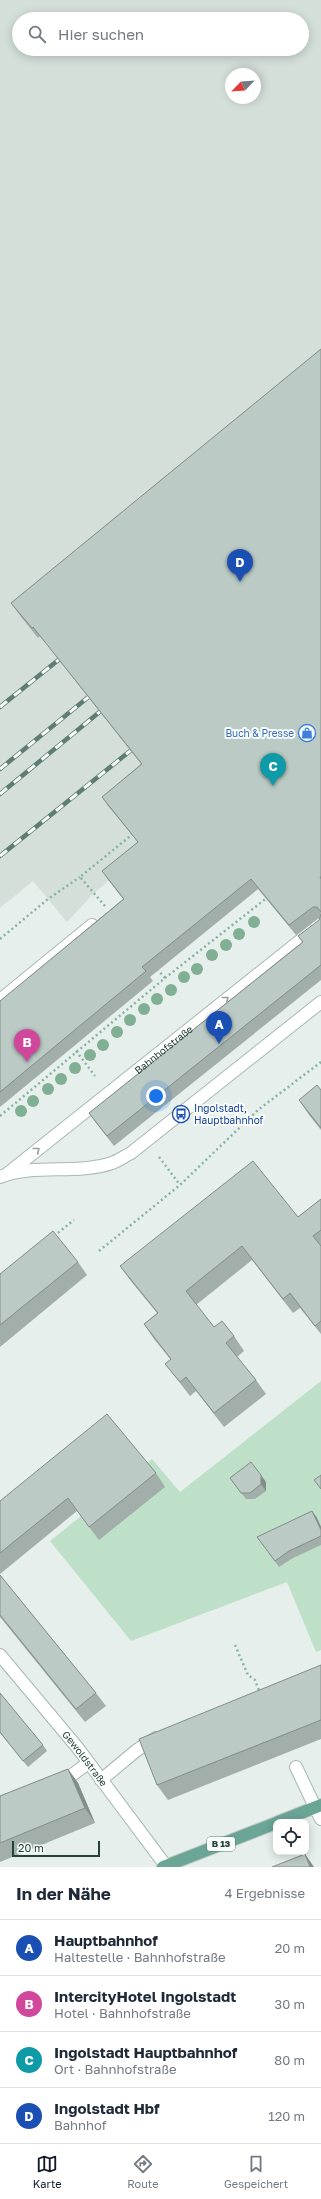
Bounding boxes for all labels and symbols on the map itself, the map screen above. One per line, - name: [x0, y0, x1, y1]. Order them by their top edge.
- north arrow: [225, 68, 261, 104]
- pin: D: [227, 549, 253, 582]
- shop icon: Buch & Presse: [297, 723, 317, 743]
- place label: Buch & Presse: [225, 727, 294, 739]
- pin: C: [260, 753, 286, 786]
- one-way arrow: [222, 996, 229, 1003]
- pin: A: [206, 1011, 232, 1044]
- street label: Bahnhofstraße: [132, 1023, 195, 1076]
- pin: B: [14, 1029, 40, 1062]
- your location: [146, 1086, 166, 1106]
- place label: Ingolstadt, Hauptbahnhof: [194, 1102, 264, 1126]
- bus stop icon: Ingolstadt, Hauptbahnhof: [171, 1104, 191, 1124]
- one-way arrow: [33, 1147, 40, 1154]
- street label: Gewoldstraße: [60, 1728, 110, 1789]
- road number: B 13: [207, 1837, 235, 1851]
- scale bar: [12, 1839, 100, 1858]

